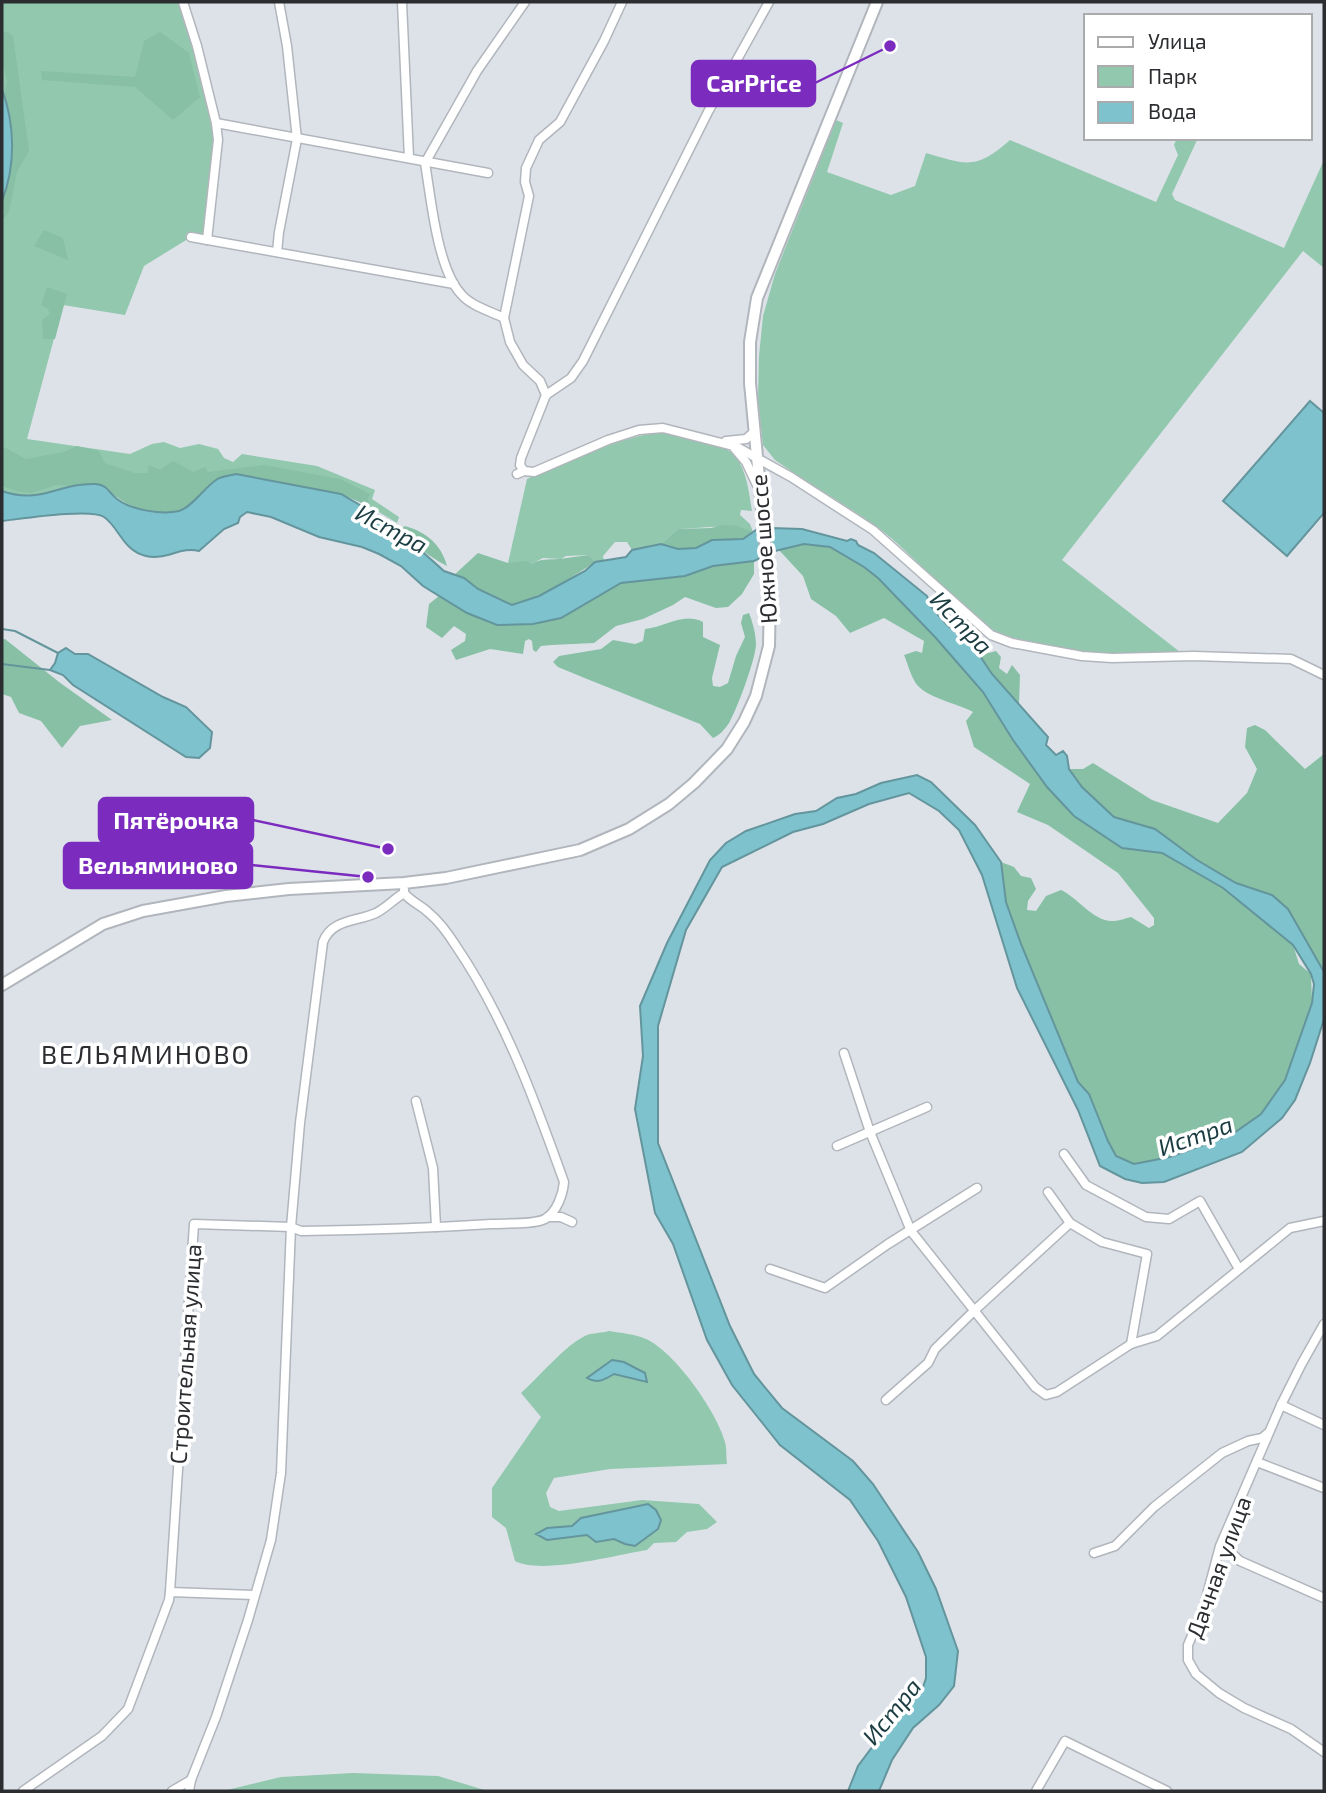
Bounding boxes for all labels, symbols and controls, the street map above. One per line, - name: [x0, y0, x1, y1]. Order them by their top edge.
- legend: [1084, 14, 1312, 140]
- text: Улица: [1148, 28, 1207, 53]
- callout: CarPrice: [692, 61, 815, 106]
- text: Парк: [1148, 63, 1197, 88]
- text: CarPrice: [706, 68, 802, 97]
- text: Вода: [1148, 98, 1197, 123]
- street label: Южное шоссе: [744, 473, 782, 625]
- water label: Истра: [351, 497, 433, 559]
- water label: Истра: [925, 584, 999, 660]
- callout: Пятёрочка: [99, 798, 253, 843]
- text: Пятёрочка: [113, 805, 239, 834]
- callout: Вельяминово: [64, 843, 252, 888]
- text: Вельяминово: [78, 850, 238, 879]
- district label: ВЕЛЬЯМИНОВО: [41, 1038, 251, 1069]
- water label: Истра: [1154, 1109, 1236, 1161]
- street label: Строительная улица: [163, 1243, 208, 1465]
- street label: Дачная улица: [1179, 1492, 1258, 1642]
- water label: Истра: [856, 1672, 926, 1750]

